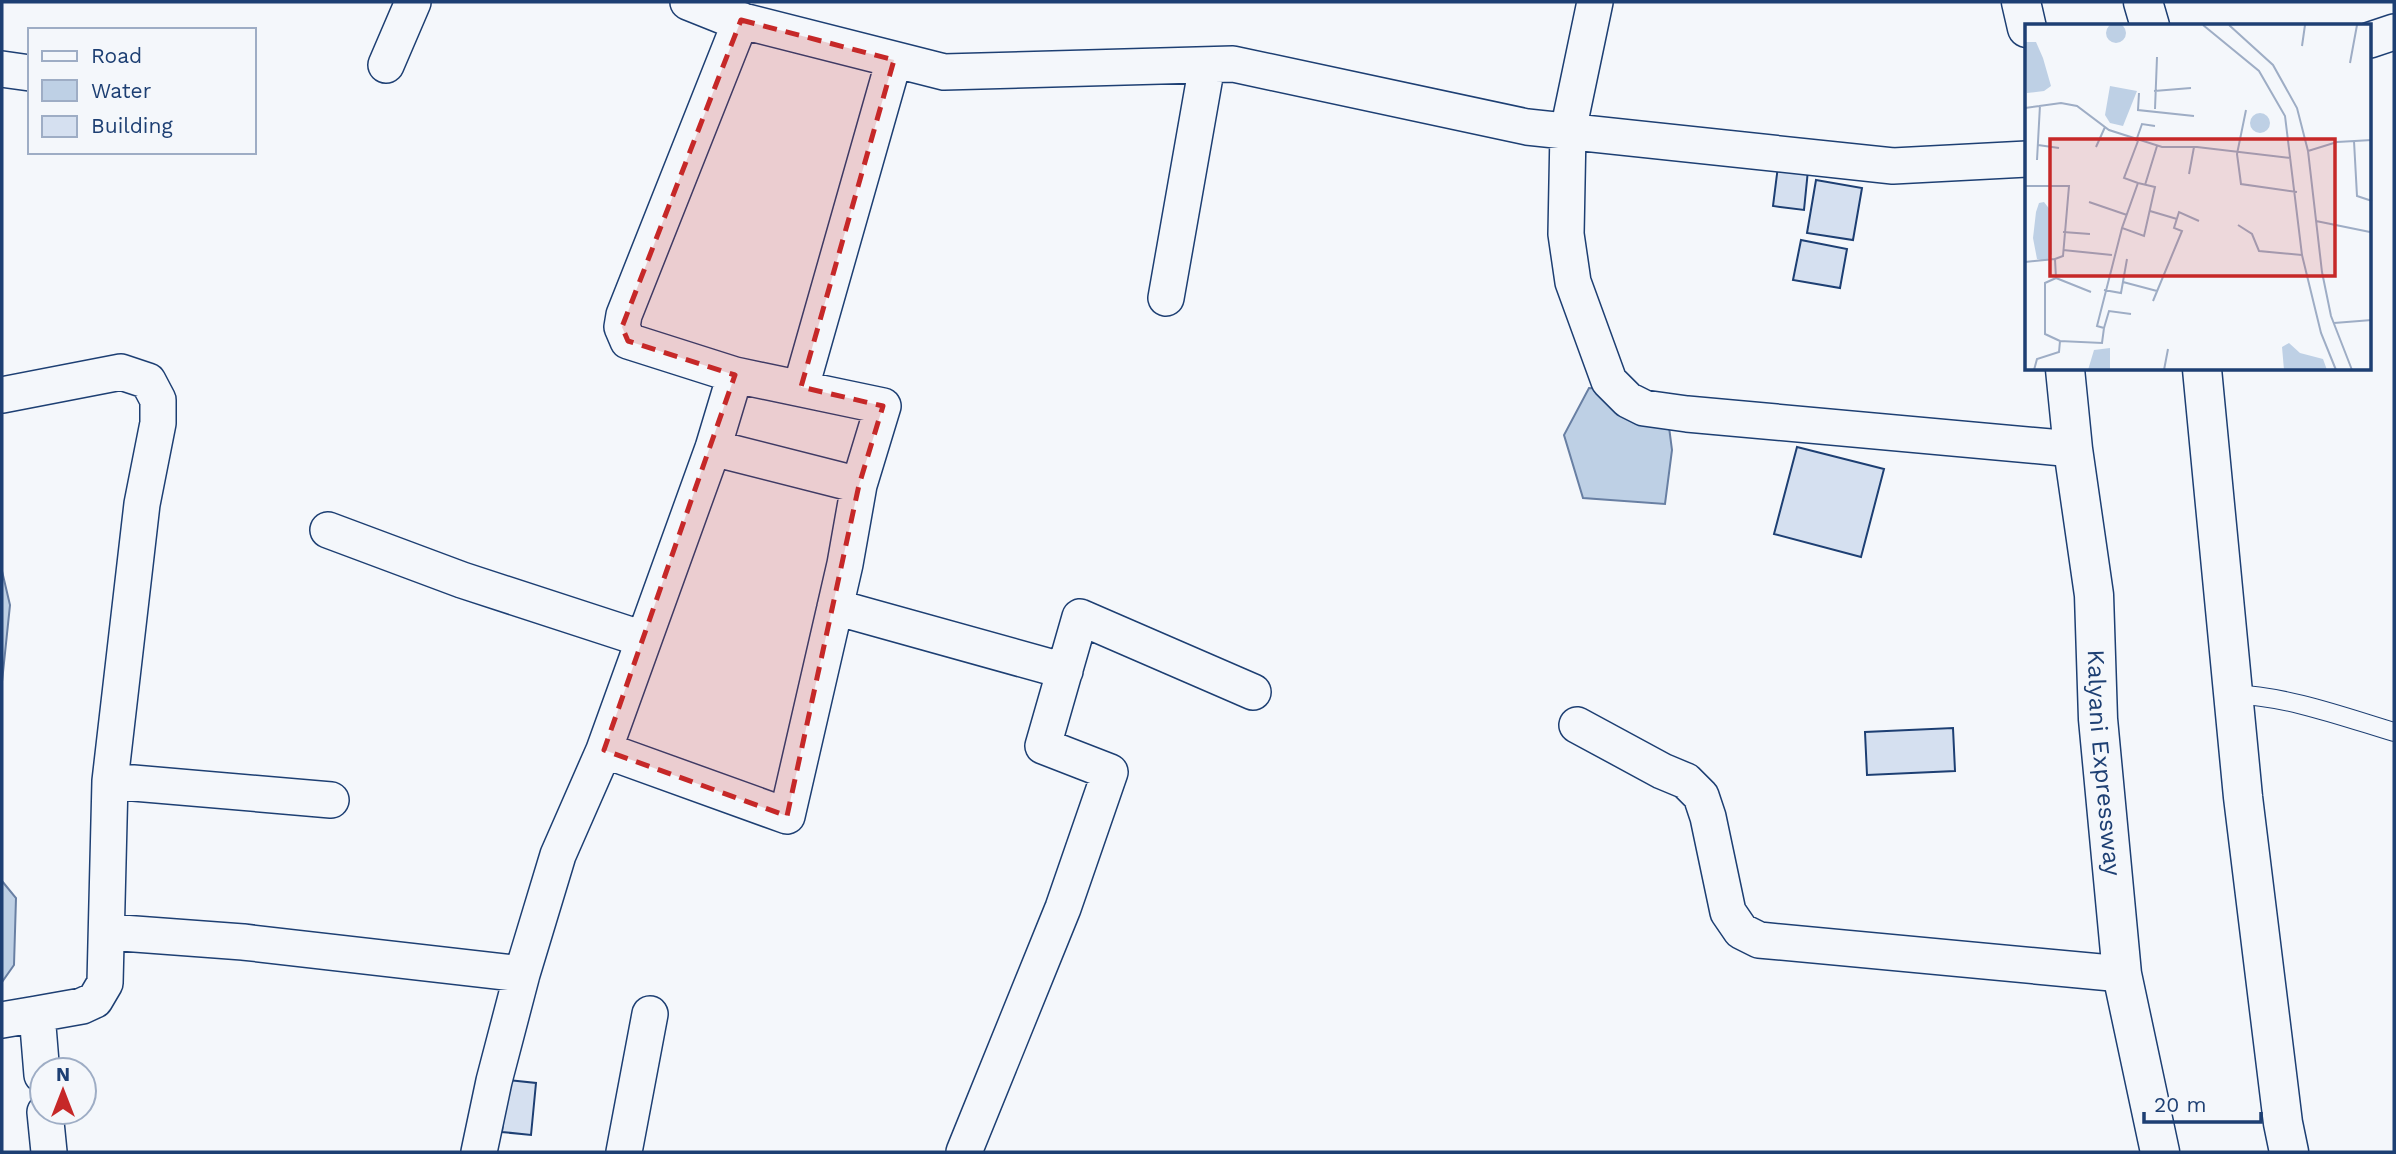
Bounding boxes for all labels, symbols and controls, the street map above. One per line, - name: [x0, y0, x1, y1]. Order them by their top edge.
- inset map: [2025, 24, 2372, 371]
- legend: [28, 28, 256, 154]
- text: Road: [91, 43, 142, 68]
- text: Water: [91, 78, 152, 103]
- text: Building: [91, 113, 173, 138]
- street label: Kalyani Expressway: [2082, 649, 2127, 878]
- north arrow: [28, 1056, 98, 1126]
- text: N: [56, 1063, 70, 1086]
- scale bar: [2144, 1080, 2261, 1124]
- text: 20 m: [2154, 1092, 2206, 1117]

